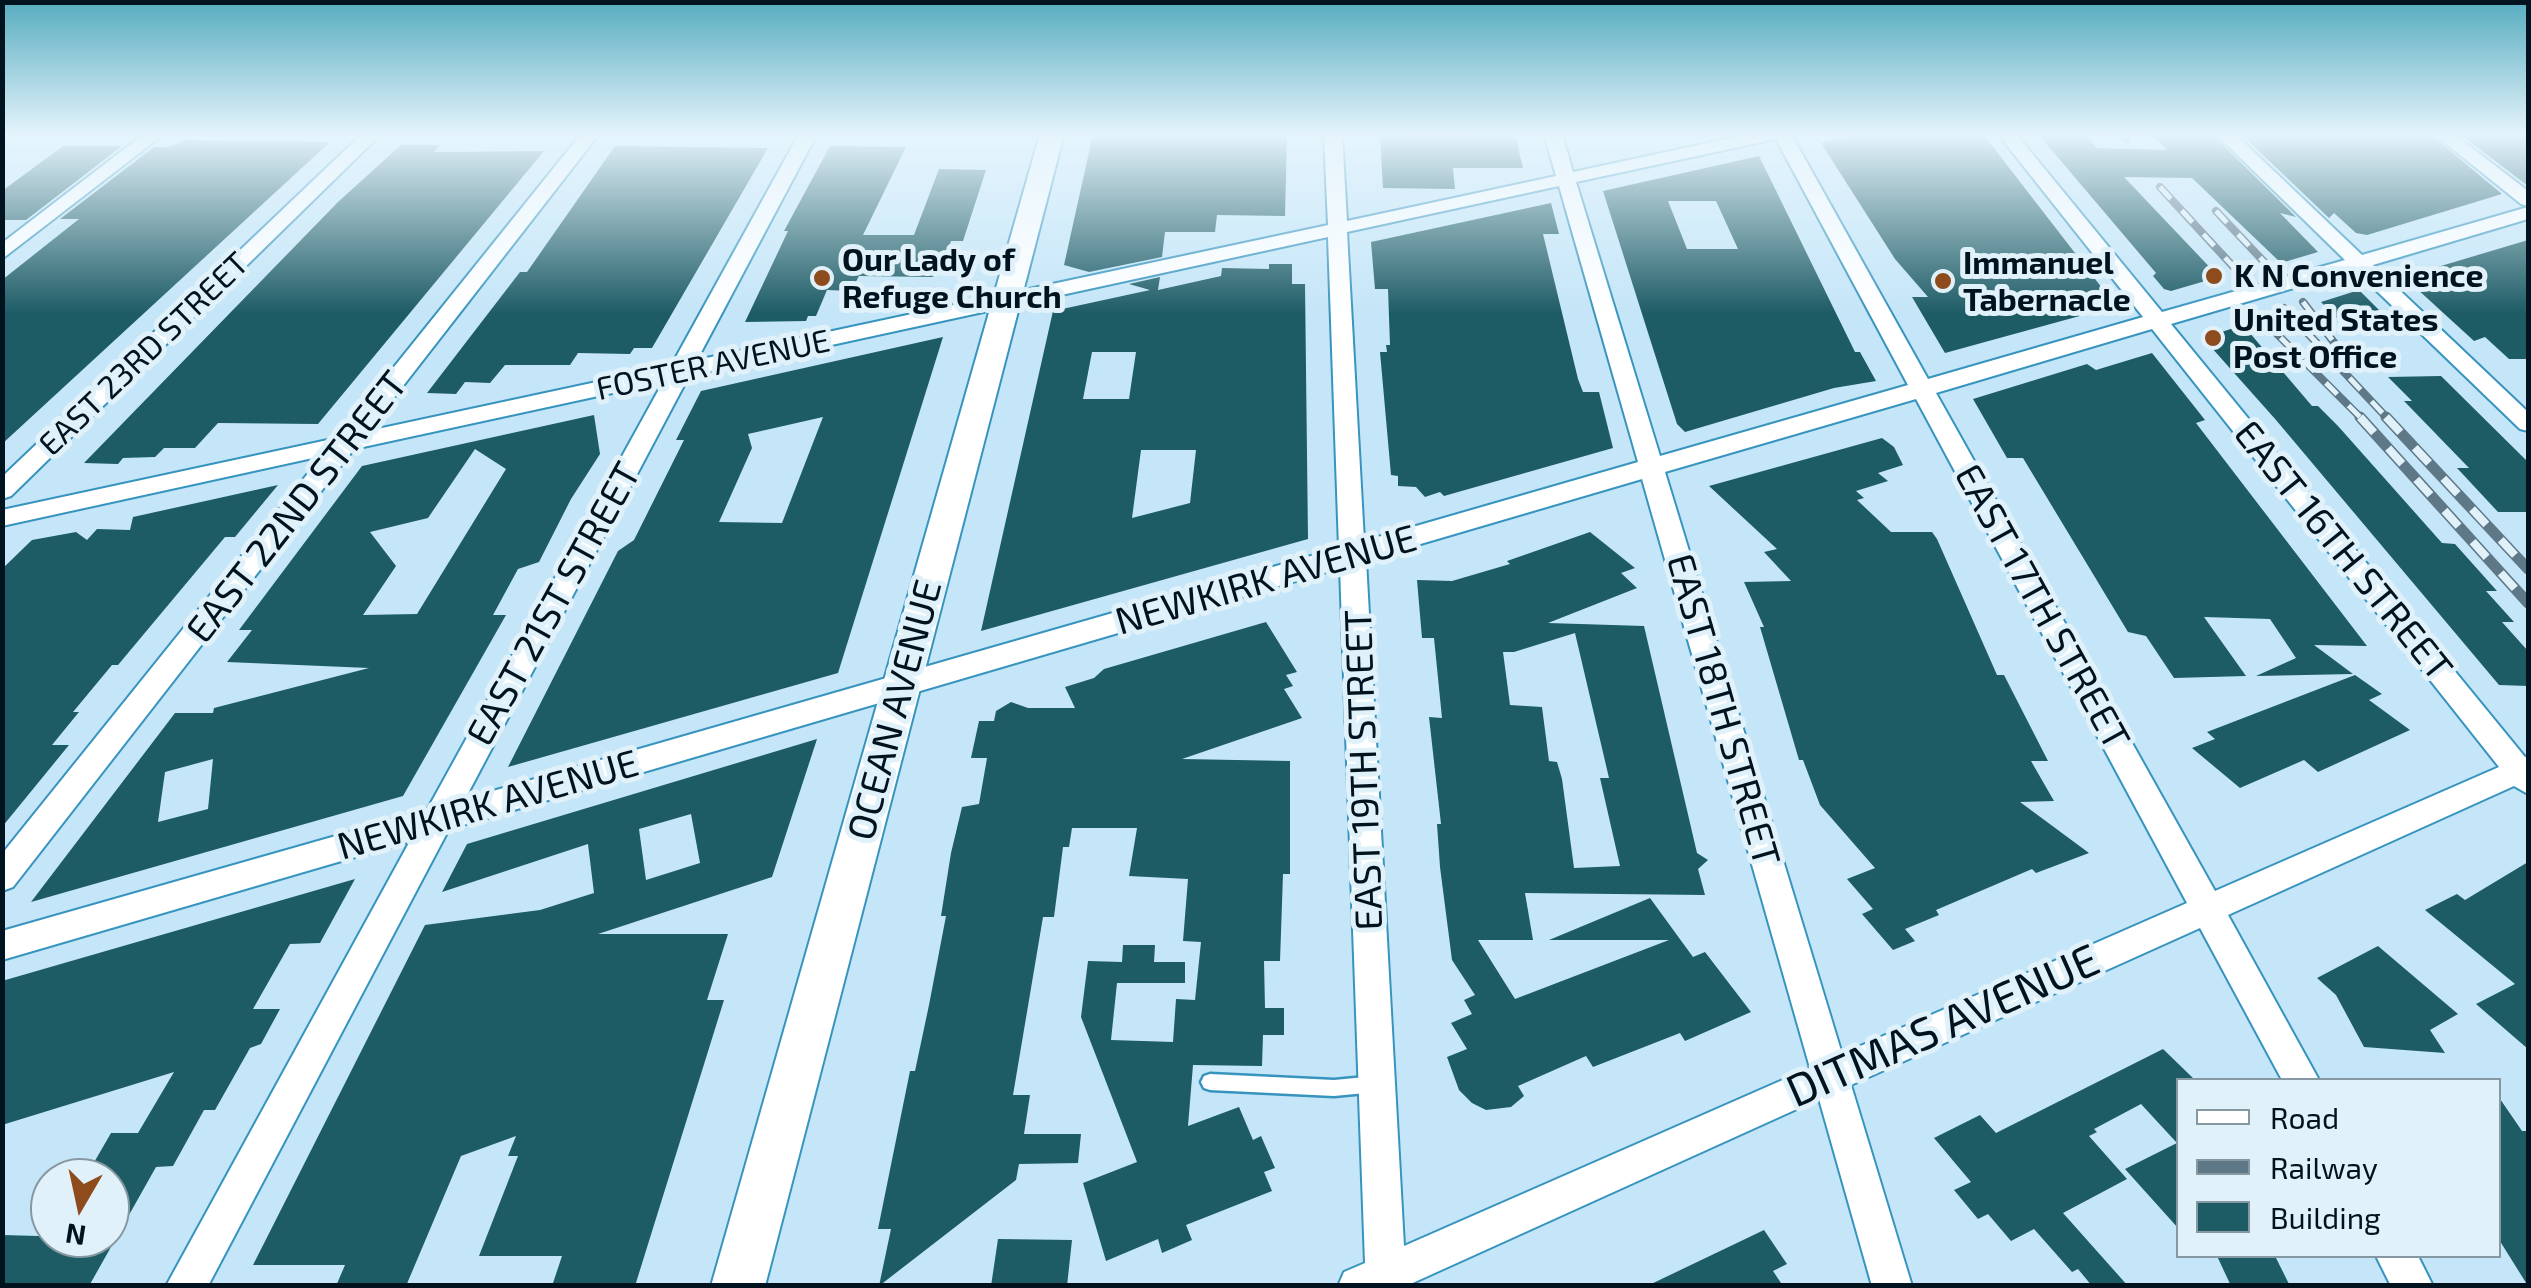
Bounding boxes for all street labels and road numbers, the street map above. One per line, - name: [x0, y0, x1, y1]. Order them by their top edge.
- street label: EAST 23RD STREET: [31, 244, 257, 464]
- street label: FOSTER AVENUE: [593, 321, 833, 409]
- street label: EAST 22ND STREET: [177, 362, 417, 652]
- street label: EAST 16TH STREET: [2224, 412, 2462, 690]
- street label: EAST 21ST STREET: [457, 454, 651, 754]
- street label: EAST 17TH STREET: [1945, 457, 2139, 757]
- street label: NEWKIRK AVENUE: [1110, 515, 1422, 645]
- street label: EAST 18TH STREET: [1657, 549, 1789, 871]
- street label: OCEAN AVENUE: [838, 575, 952, 845]
- street label: EAST 19TH STREET: [1336, 609, 1392, 931]
- street label: NEWKIRK AVENUE: [332, 740, 644, 870]
- street label: DITMAS AVENUE: [1778, 933, 2108, 1119]

